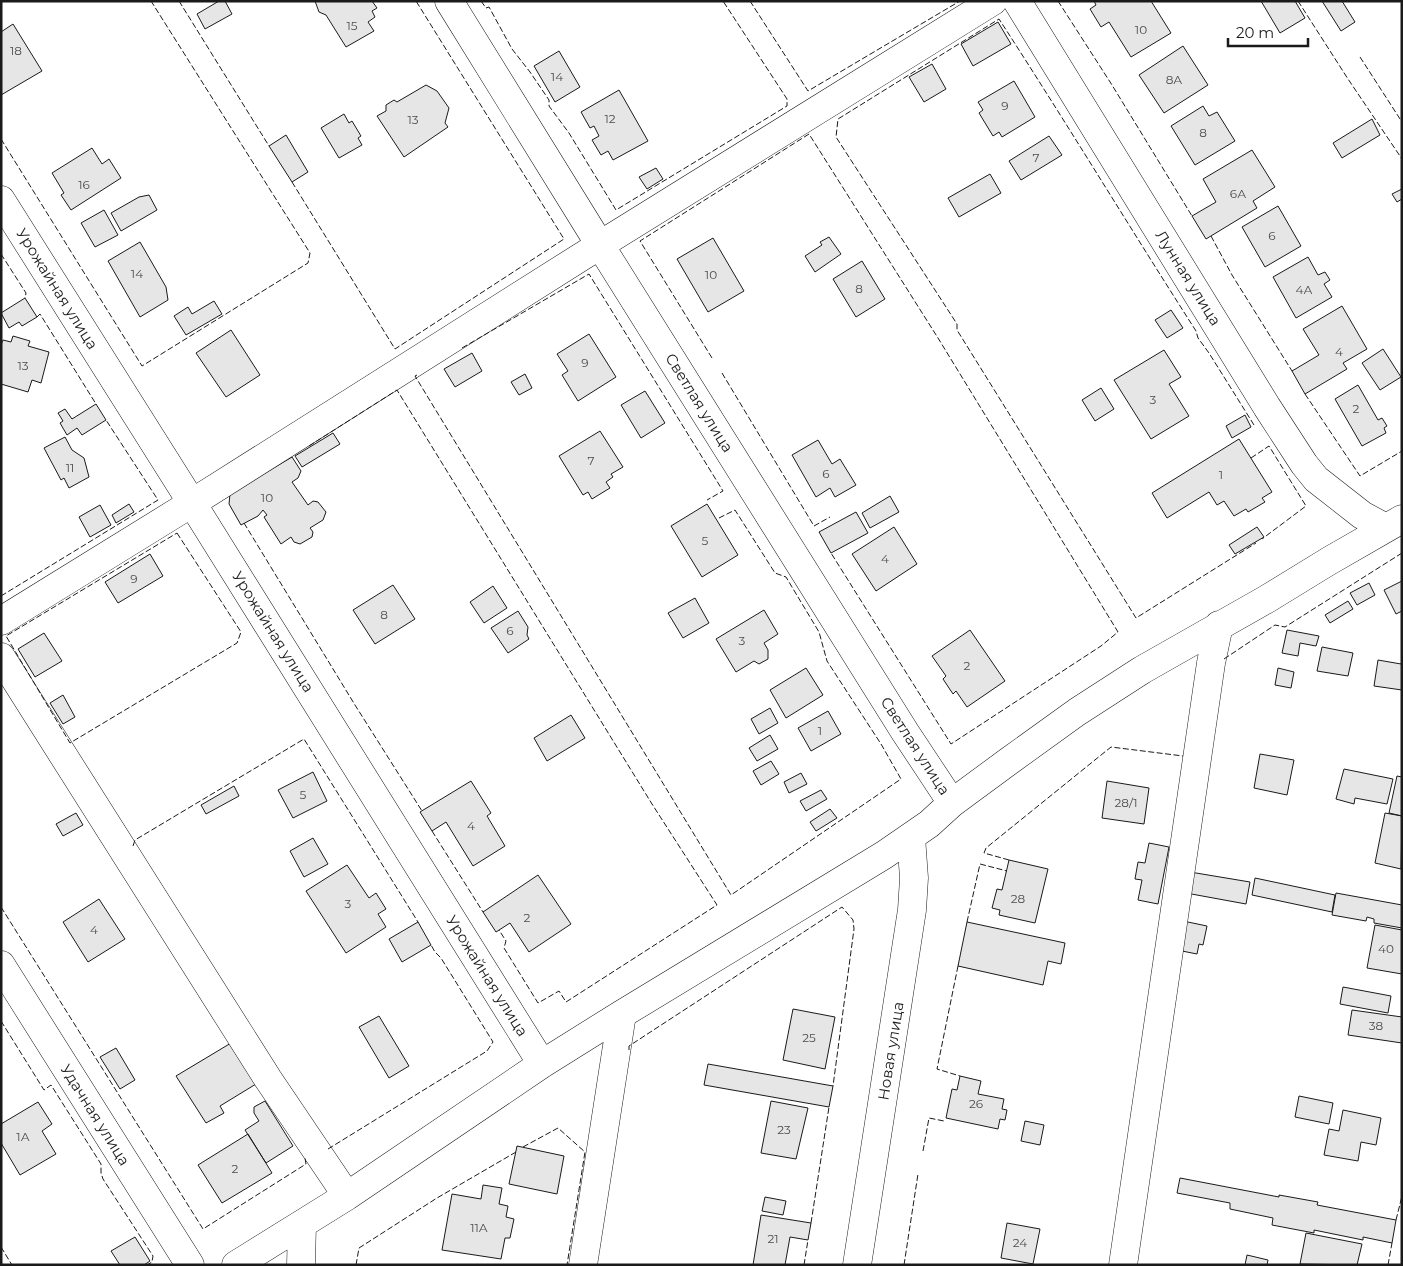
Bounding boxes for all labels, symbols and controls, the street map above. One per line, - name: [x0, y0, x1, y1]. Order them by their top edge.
- scale bar: [1228, 15, 1308, 47]
- house number: 15: [346, 18, 358, 33]
- house number: 10: [1135, 22, 1147, 37]
- text: 20 m: [1236, 23, 1274, 42]
- house number: 18: [10, 43, 22, 58]
- house number: 14: [551, 69, 563, 84]
- house number: 8А: [1166, 72, 1182, 87]
- house number: 9: [1001, 98, 1009, 113]
- house number: 12: [604, 111, 616, 126]
- house number: 13: [407, 112, 419, 127]
- house number: 8: [1199, 125, 1207, 140]
- house number: 7: [1032, 150, 1040, 165]
- house number: 16: [78, 177, 90, 192]
- house number: 6А: [1230, 186, 1246, 201]
- street label: Урожайная улица: [12, 225, 102, 353]
- street label: Лунная улица: [1151, 226, 1225, 329]
- house number: 6: [1268, 228, 1276, 243]
- house number: 14: [131, 266, 143, 281]
- house number: 10: [705, 267, 717, 282]
- house number: 8: [855, 281, 863, 296]
- house number: 4А: [1296, 282, 1312, 297]
- house number: 4: [1335, 344, 1343, 359]
- street label: Светлая улица: [661, 350, 738, 456]
- house number: 9: [581, 355, 589, 370]
- house number: 13: [17, 358, 29, 373]
- house number: 3: [1150, 392, 1157, 407]
- house number: 2: [1353, 401, 1360, 416]
- house number: 7: [587, 453, 595, 468]
- house number: 11: [66, 460, 74, 475]
- house number: 6: [822, 466, 830, 481]
- house number: 1: [1219, 467, 1223, 482]
- house number: 10: [261, 490, 273, 505]
- house number: 5: [702, 533, 709, 548]
- house number: 4: [881, 551, 889, 566]
- street label: Урожайная улица: [228, 568, 318, 696]
- house number: 9: [130, 571, 138, 586]
- house number: 8: [380, 607, 388, 622]
- house number: 6: [506, 623, 514, 638]
- house number: 3: [739, 633, 746, 648]
- house number: 2: [964, 658, 971, 673]
- street label: Светлая улица: [877, 693, 954, 798]
- house number: 1: [818, 723, 822, 738]
- house number: 5: [300, 787, 307, 802]
- house number: 28/1: [1114, 795, 1138, 810]
- house number: 4: [467, 818, 475, 833]
- house number: 28: [1011, 891, 1026, 906]
- house number: 3: [345, 896, 352, 911]
- house number: 2: [524, 910, 531, 925]
- street label: Урожайная улица: [442, 912, 532, 1040]
- house number: 4: [90, 922, 98, 937]
- house number: 40: [1378, 941, 1394, 956]
- street label: Новая улица: [873, 1000, 908, 1102]
- house number: 38: [1369, 1018, 1384, 1033]
- house number: 25: [802, 1030, 816, 1045]
- street label: Удачная улица: [57, 1061, 134, 1169]
- house number: 26: [969, 1096, 983, 1111]
- house number: 23: [777, 1122, 791, 1137]
- house number: 1А: [16, 1129, 30, 1144]
- house number: 2: [232, 1161, 239, 1176]
- house number: 11А: [470, 1220, 488, 1235]
- house number: 21: [767, 1231, 779, 1246]
- house number: 24: [1013, 1235, 1027, 1250]

